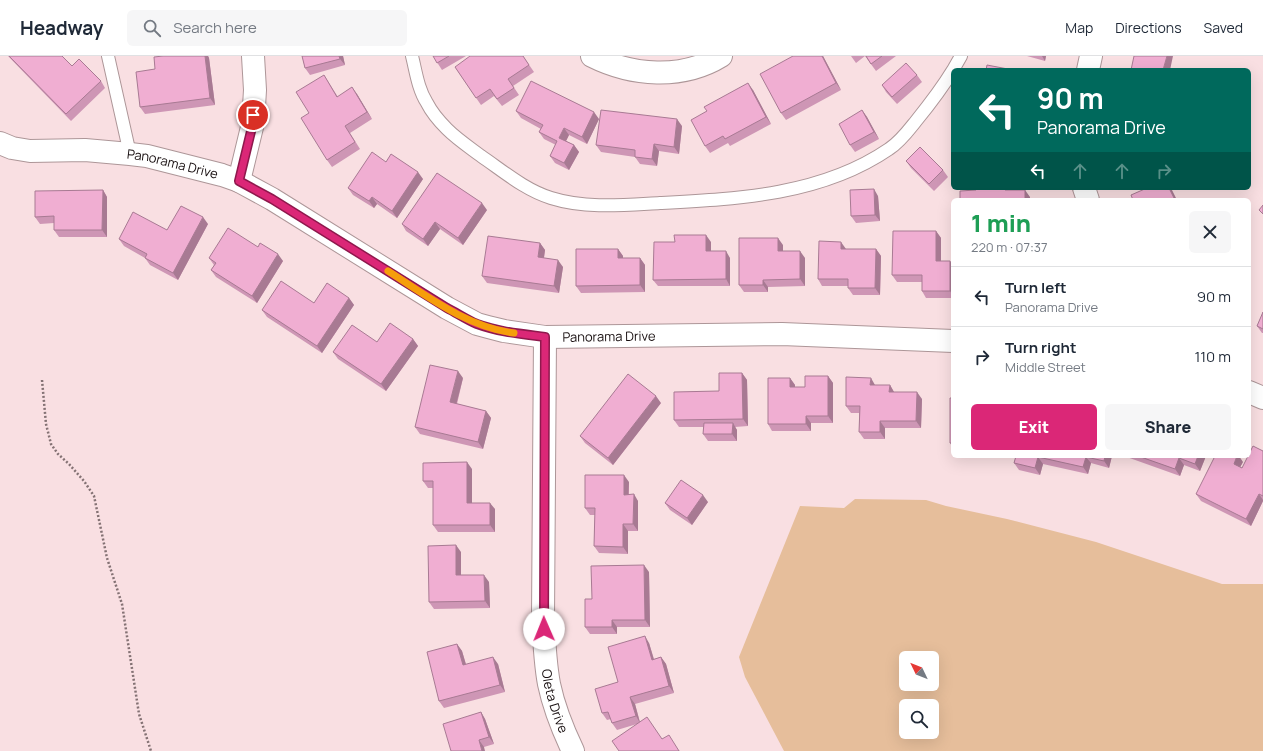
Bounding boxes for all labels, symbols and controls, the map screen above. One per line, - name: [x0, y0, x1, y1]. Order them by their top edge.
- search box: [127, 10, 407, 46]
- text: Headway: [20, 15, 103, 41]
- icon: search: [141, 17, 163, 39]
- text: Search here: [173, 17, 257, 38]
- text: Map: [1065, 18, 1093, 37]
- text: Directions: [1115, 18, 1182, 37]
- text: Saved: [1204, 18, 1243, 37]
- text: 90 m: [1037, 79, 1104, 117]
- icon: left: [971, 84, 1023, 136]
- pin: [236, 98, 270, 132]
- icon: arrive: [242, 104, 264, 126]
- text: Panorama Drive: [1037, 115, 1166, 139]
- street label: Panorama Drive: [126, 145, 220, 183]
- icon: left: [1027, 160, 1049, 182]
- icon: ahead: [1069, 160, 1091, 182]
- icon: ahead: [1111, 160, 1133, 182]
- icon: right: [1153, 160, 1175, 182]
- text: 1 min: [971, 206, 1031, 239]
- button: close: [1189, 211, 1231, 253]
- text: 220 m · 07:37: [971, 238, 1048, 256]
- text: Turn left: [1005, 277, 1067, 298]
- icon: left: [971, 286, 993, 308]
- text: 90 m: [1197, 286, 1231, 307]
- text: Panorama Drive: [1005, 298, 1098, 316]
- street label: Panorama Drive: [562, 327, 656, 346]
- text: Turn right: [1005, 337, 1076, 358]
- icon: right: [971, 346, 993, 368]
- text: 110 m: [1194, 346, 1231, 367]
- text: Middle Street: [1005, 358, 1086, 376]
- button: Exit: [971, 404, 1097, 450]
- button: Share: [1105, 404, 1231, 450]
- position arrow: [523, 608, 565, 650]
- north arrow: [899, 651, 939, 691]
- map controls: [899, 651, 939, 739]
- street label: Oleta Drive: [538, 668, 573, 736]
- button: search: [899, 699, 939, 739]

